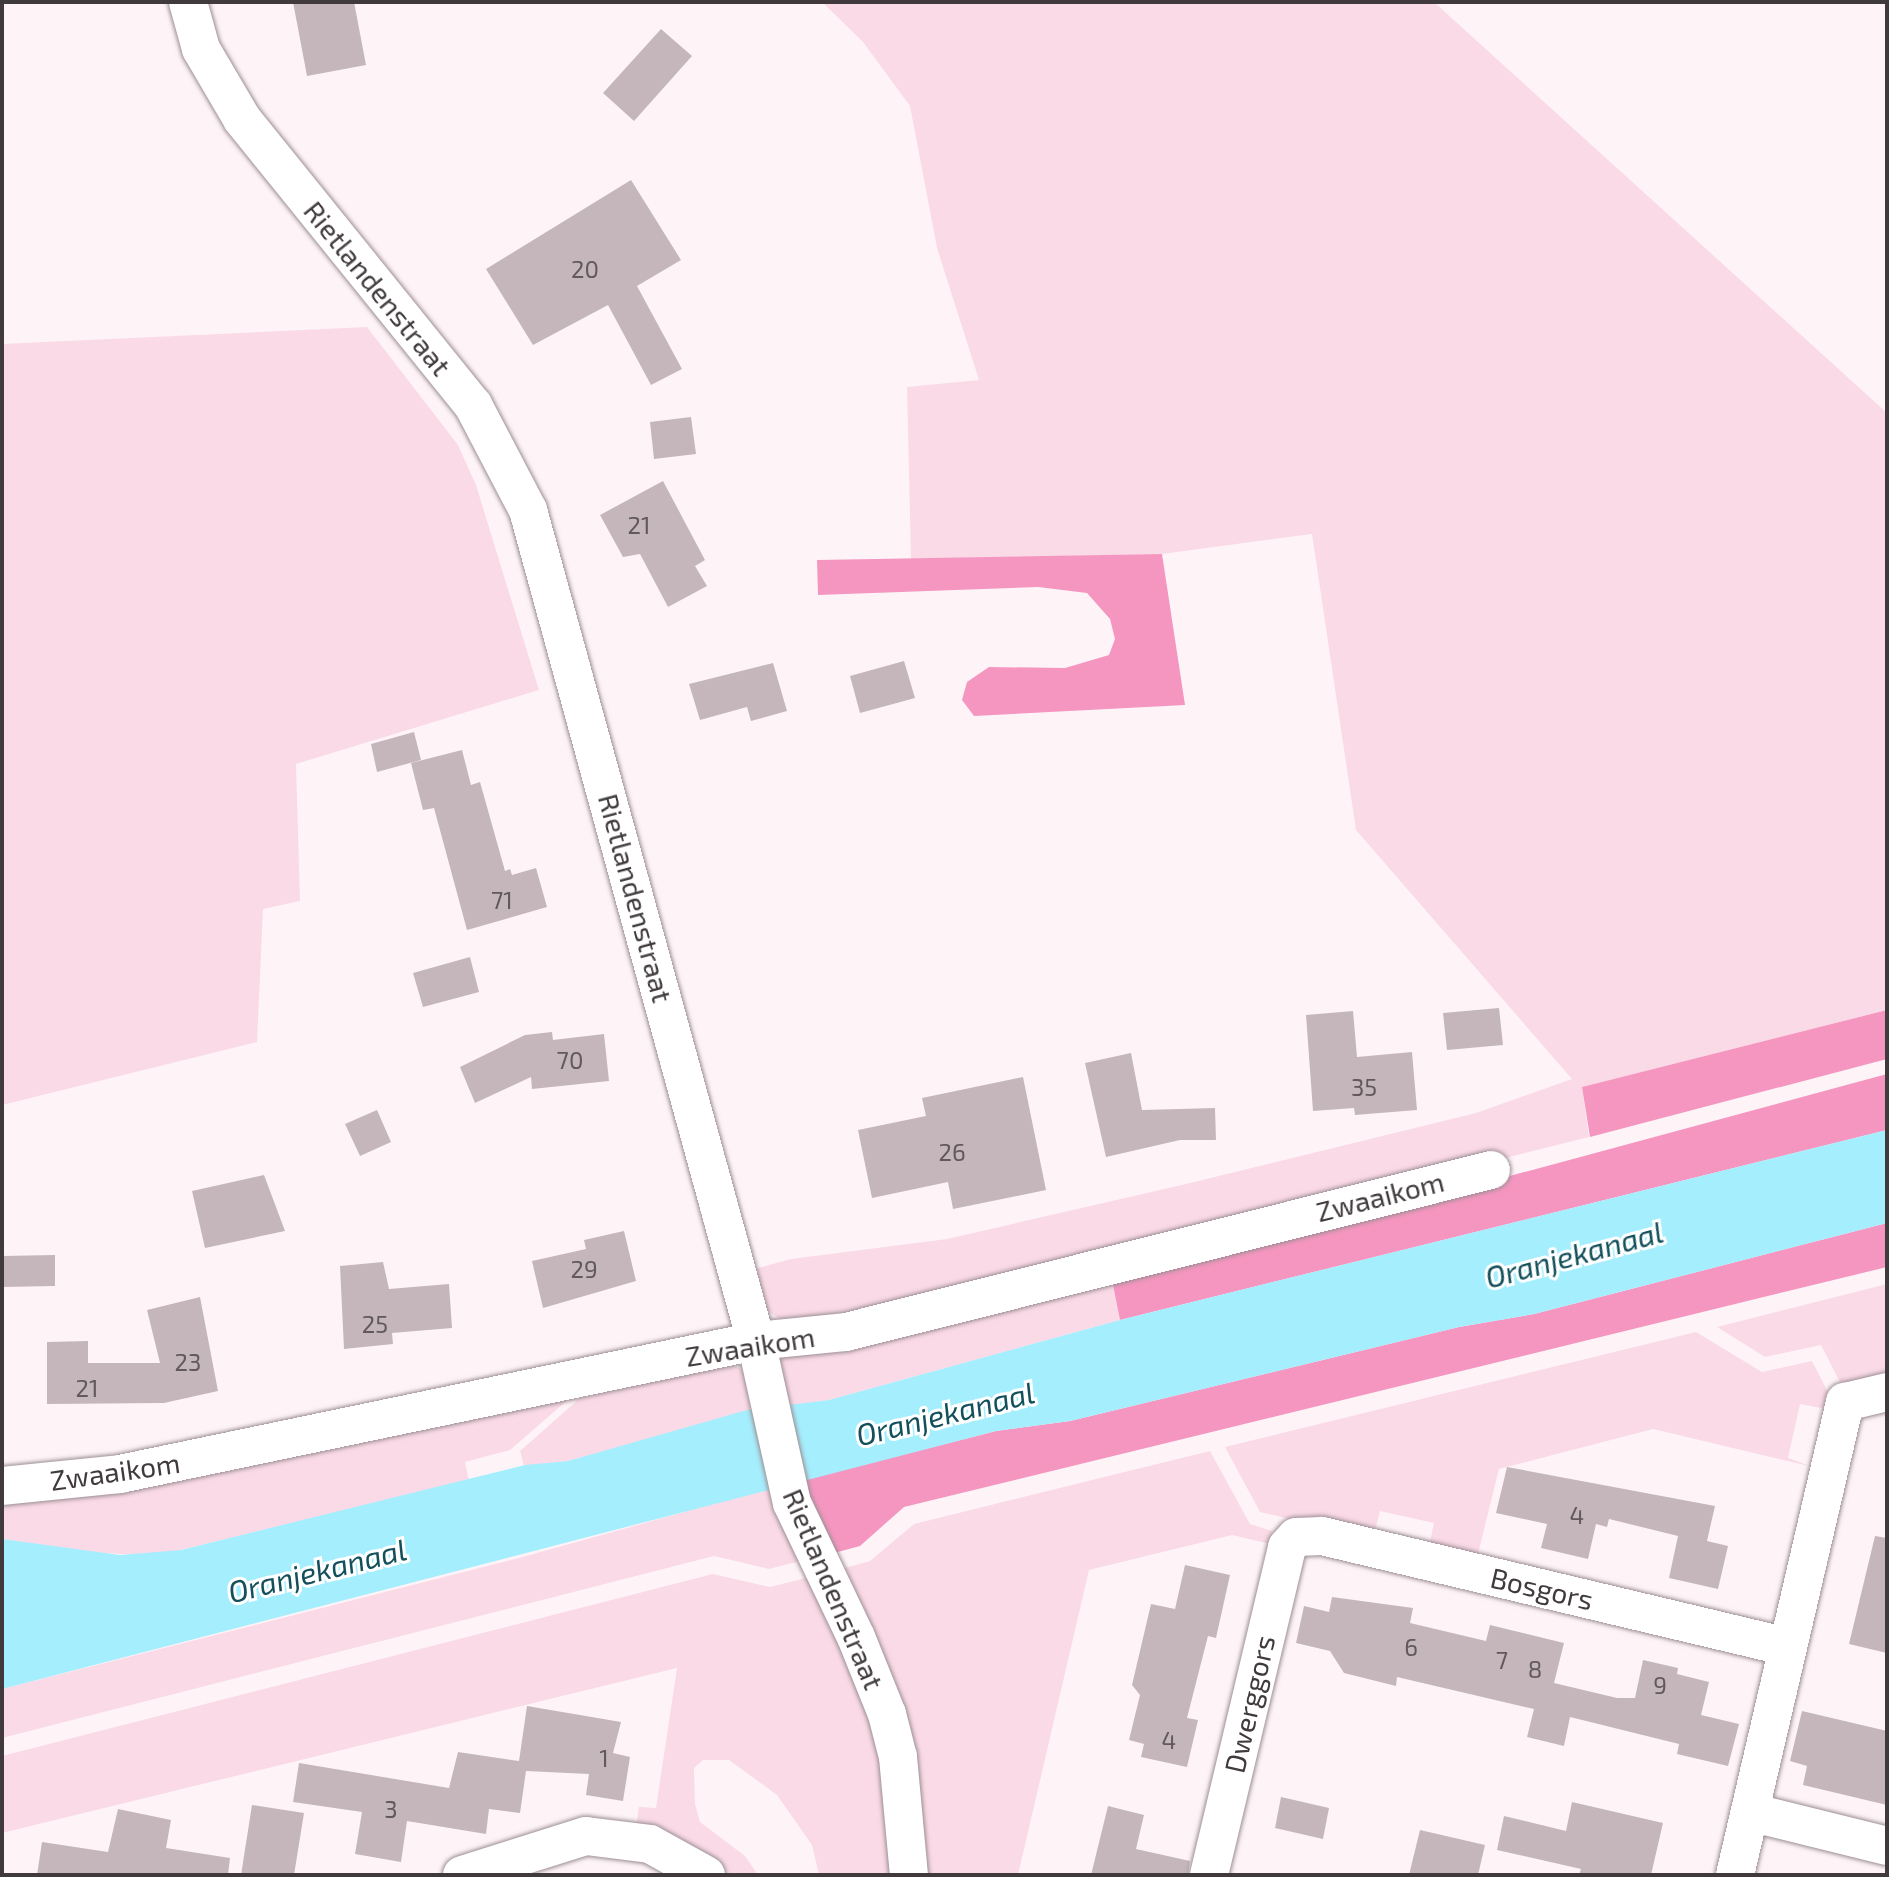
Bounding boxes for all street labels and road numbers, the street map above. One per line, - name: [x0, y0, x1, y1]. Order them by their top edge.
- street label: Rietlandenstraat: [297, 194, 459, 382]
- street label: Rietlandenstraat: [592, 790, 680, 1006]
- street label: Zwaaikom: [1313, 1164, 1447, 1228]
- street label: Zwaaikom: [683, 1319, 817, 1373]
- street label: Zwaaikom: [48, 1445, 182, 1497]
- street label: Rietlandenstraat: [777, 1484, 891, 1694]
- street label: Bosgors: [1487, 1560, 1597, 1616]
- street label: Dwerggors: [1217, 1632, 1281, 1776]

